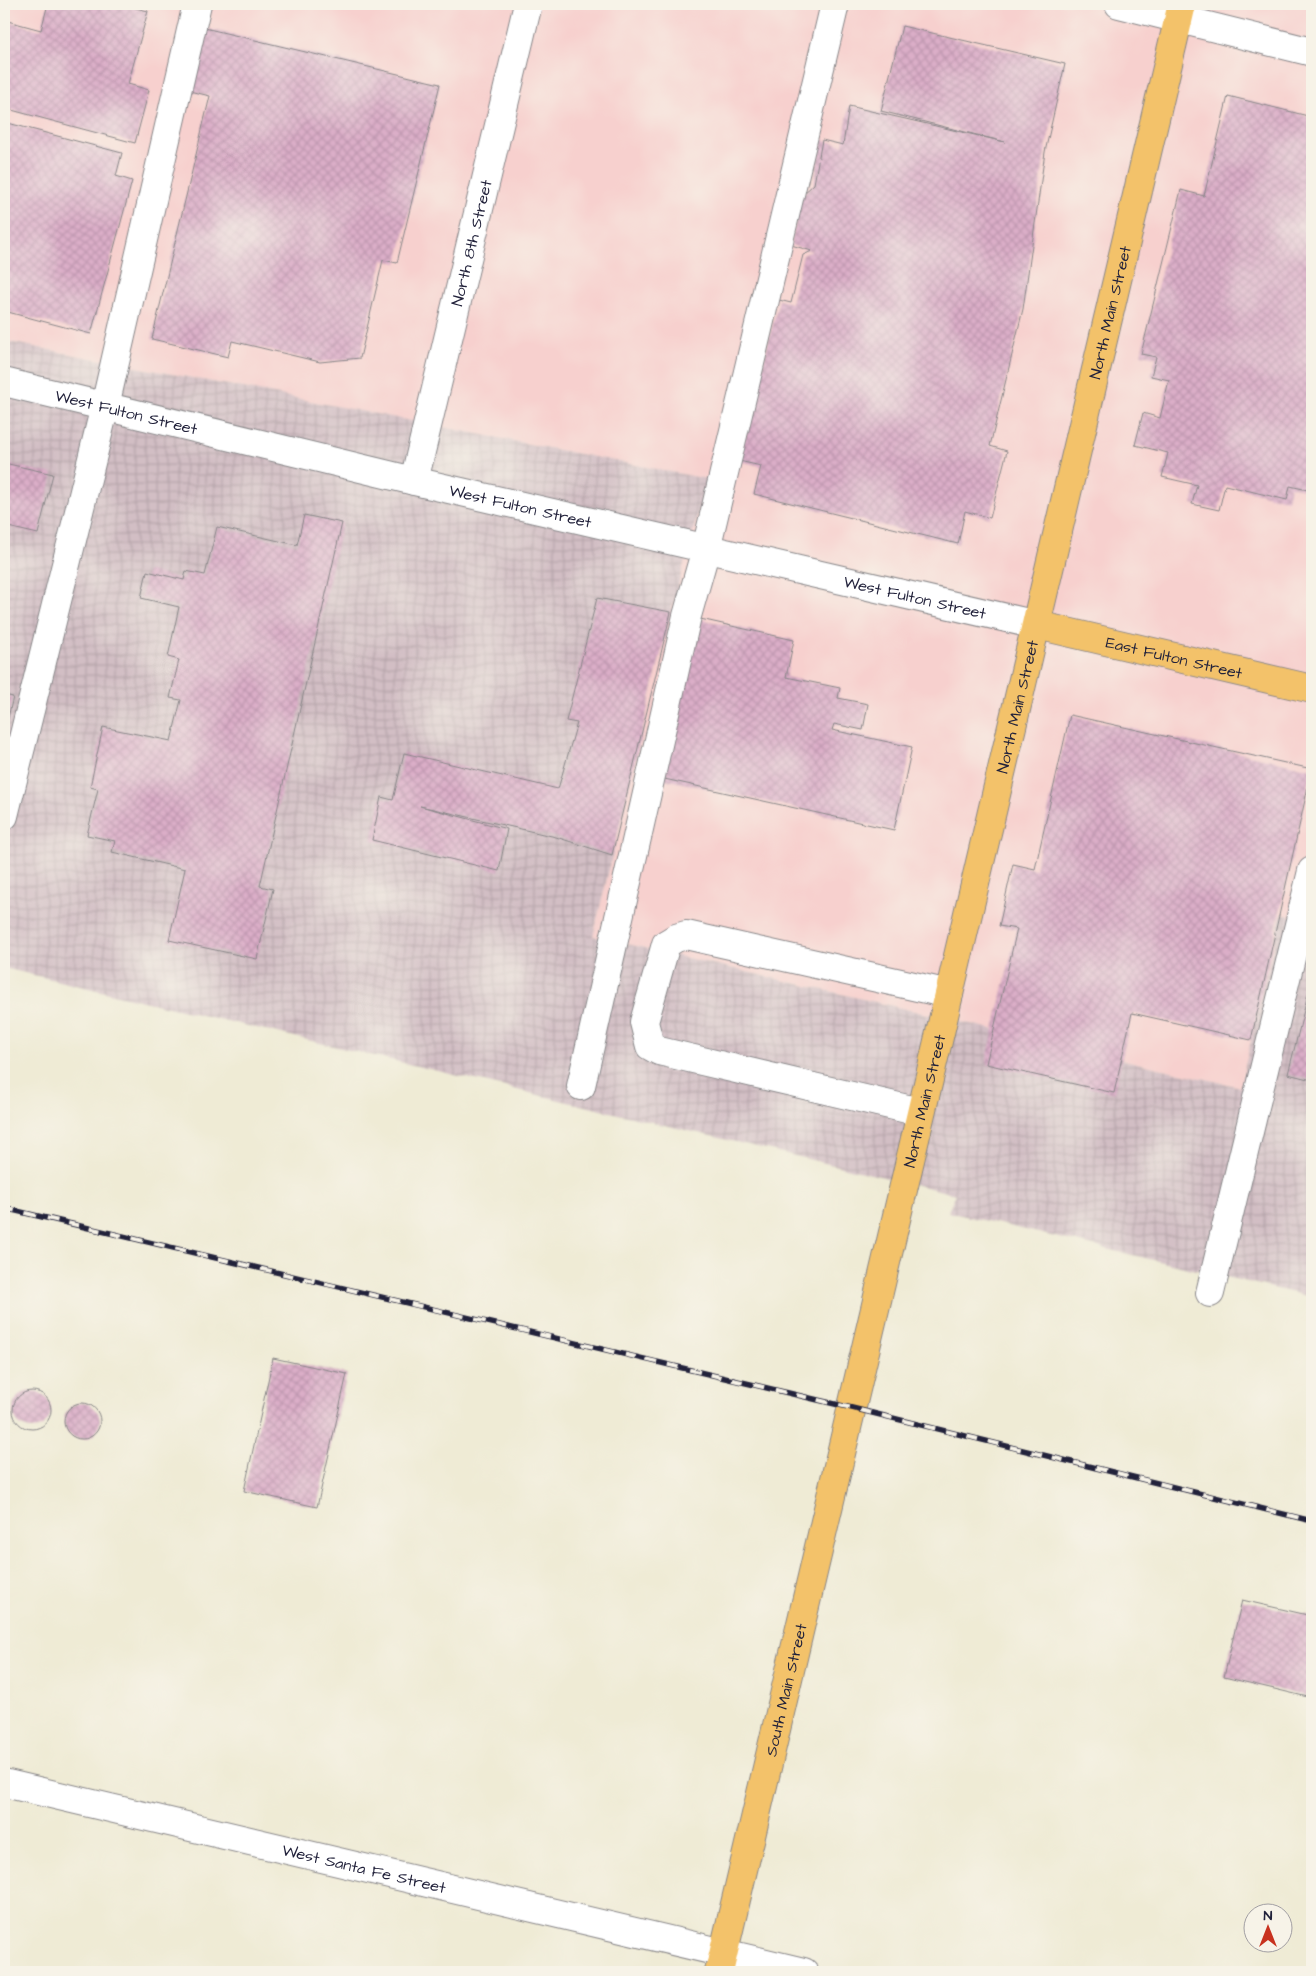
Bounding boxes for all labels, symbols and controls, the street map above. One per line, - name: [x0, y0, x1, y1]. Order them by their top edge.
- street label: North 8th Street: [446, 177, 498, 308]
- street label: North Main Street: [1084, 243, 1137, 381]
- street label: West Fulton Street: [53, 385, 200, 440]
- street label: West Fulton Street: [447, 479, 594, 534]
- street label: West Fulton Street: [841, 571, 989, 625]
- street label: East Fulton Street: [1104, 631, 1245, 685]
- street label: North Main Street: [991, 637, 1044, 776]
- street label: North Main Street: [899, 1032, 951, 1170]
- street label: South Main Street: [760, 1621, 813, 1759]
- street label: West Santa Fe Street: [280, 1839, 448, 1899]
- north arrow: [1244, 1904, 1294, 1954]
- text: N: [1264, 1906, 1273, 1926]

